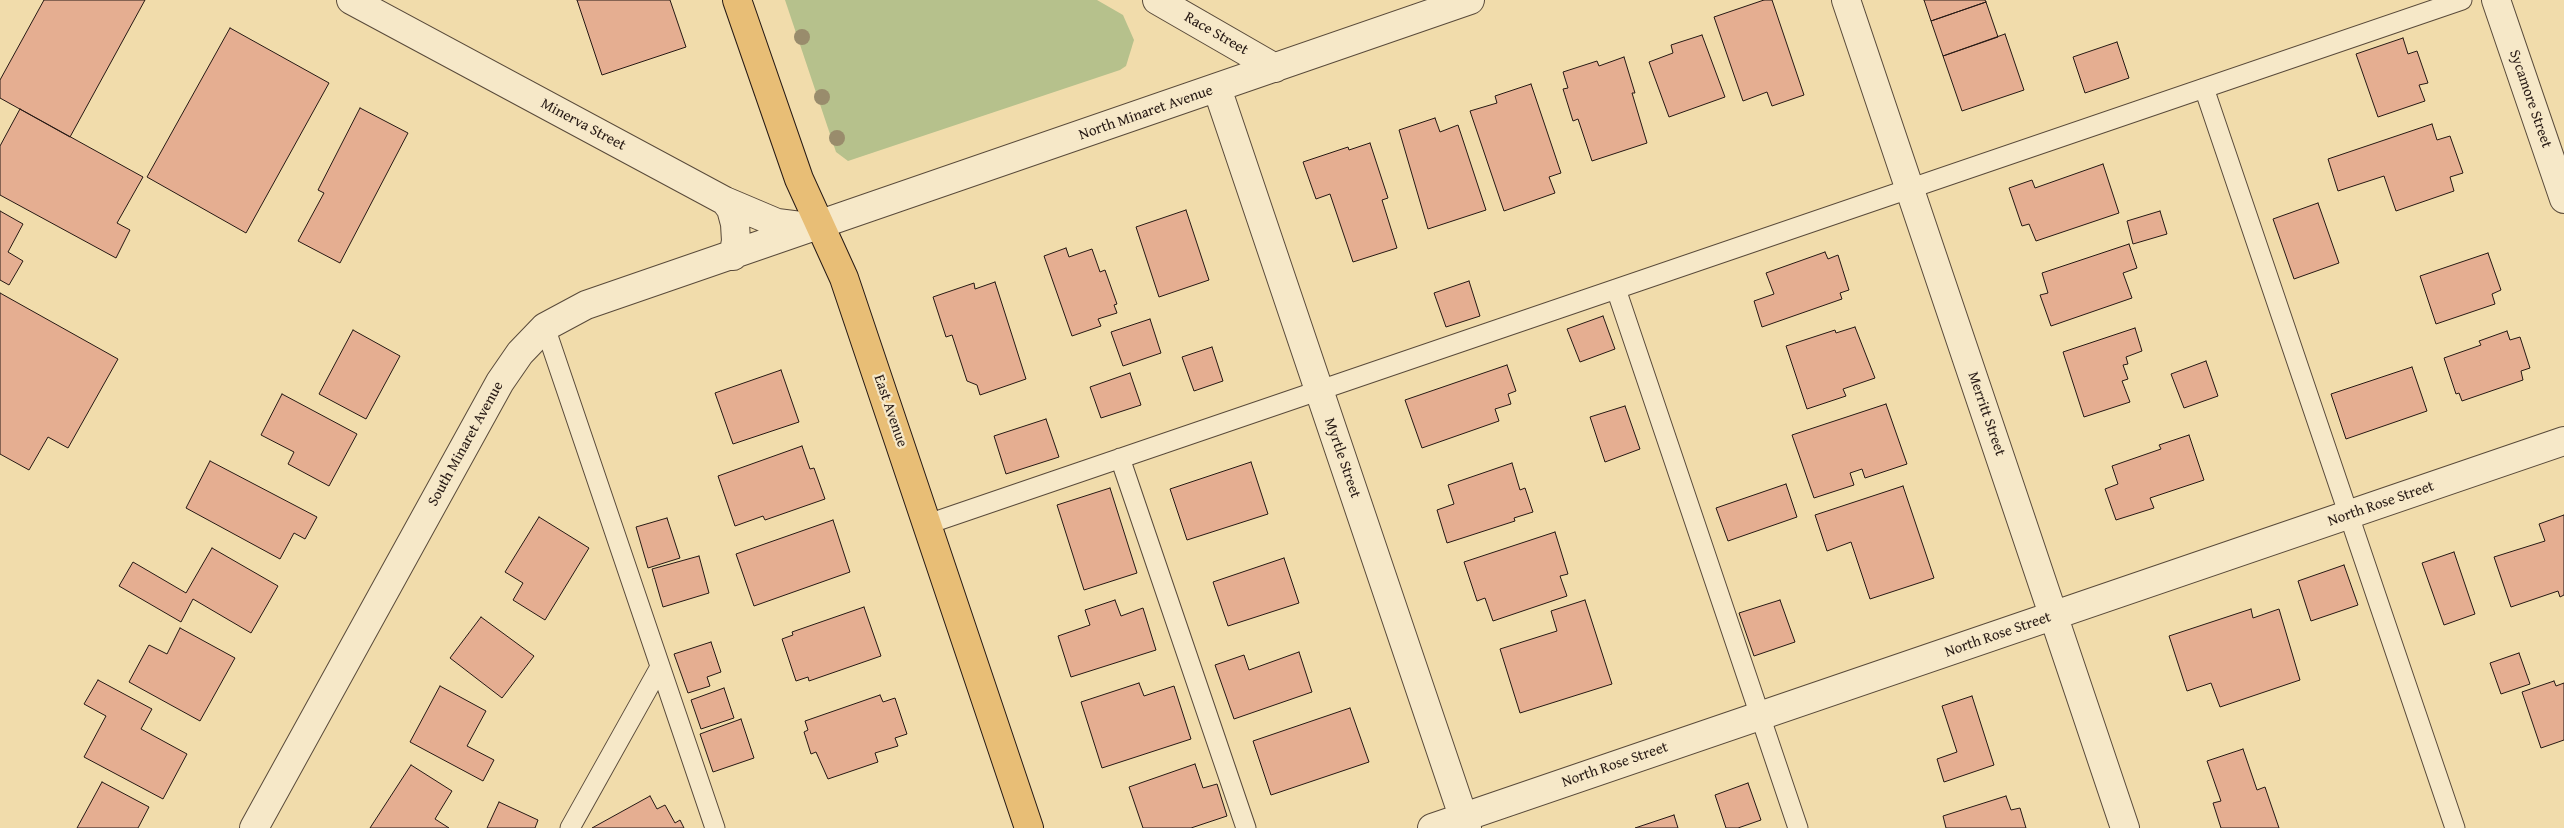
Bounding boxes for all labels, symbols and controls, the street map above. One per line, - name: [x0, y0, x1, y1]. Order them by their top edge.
- street label: Race Street: [1181, 9, 1251, 59]
- street label: Sycamore Street: [2505, 48, 2555, 150]
- street label: North Minaret Avenue: [1077, 82, 1215, 144]
- street label: Minerva Street: [537, 95, 629, 155]
- street label: Merritt Street: [1963, 370, 2009, 458]
- street label: East Avenue: [869, 372, 911, 450]
- street label: South Minaret Avenue: [424, 378, 508, 510]
- street label: Myrtle Street: [1320, 415, 1364, 501]
- street label: North Rose Street: [2326, 477, 2436, 531]
- street label: North Rose Street: [1943, 608, 2053, 662]
- street label: North Rose Street: [1560, 738, 1670, 792]

